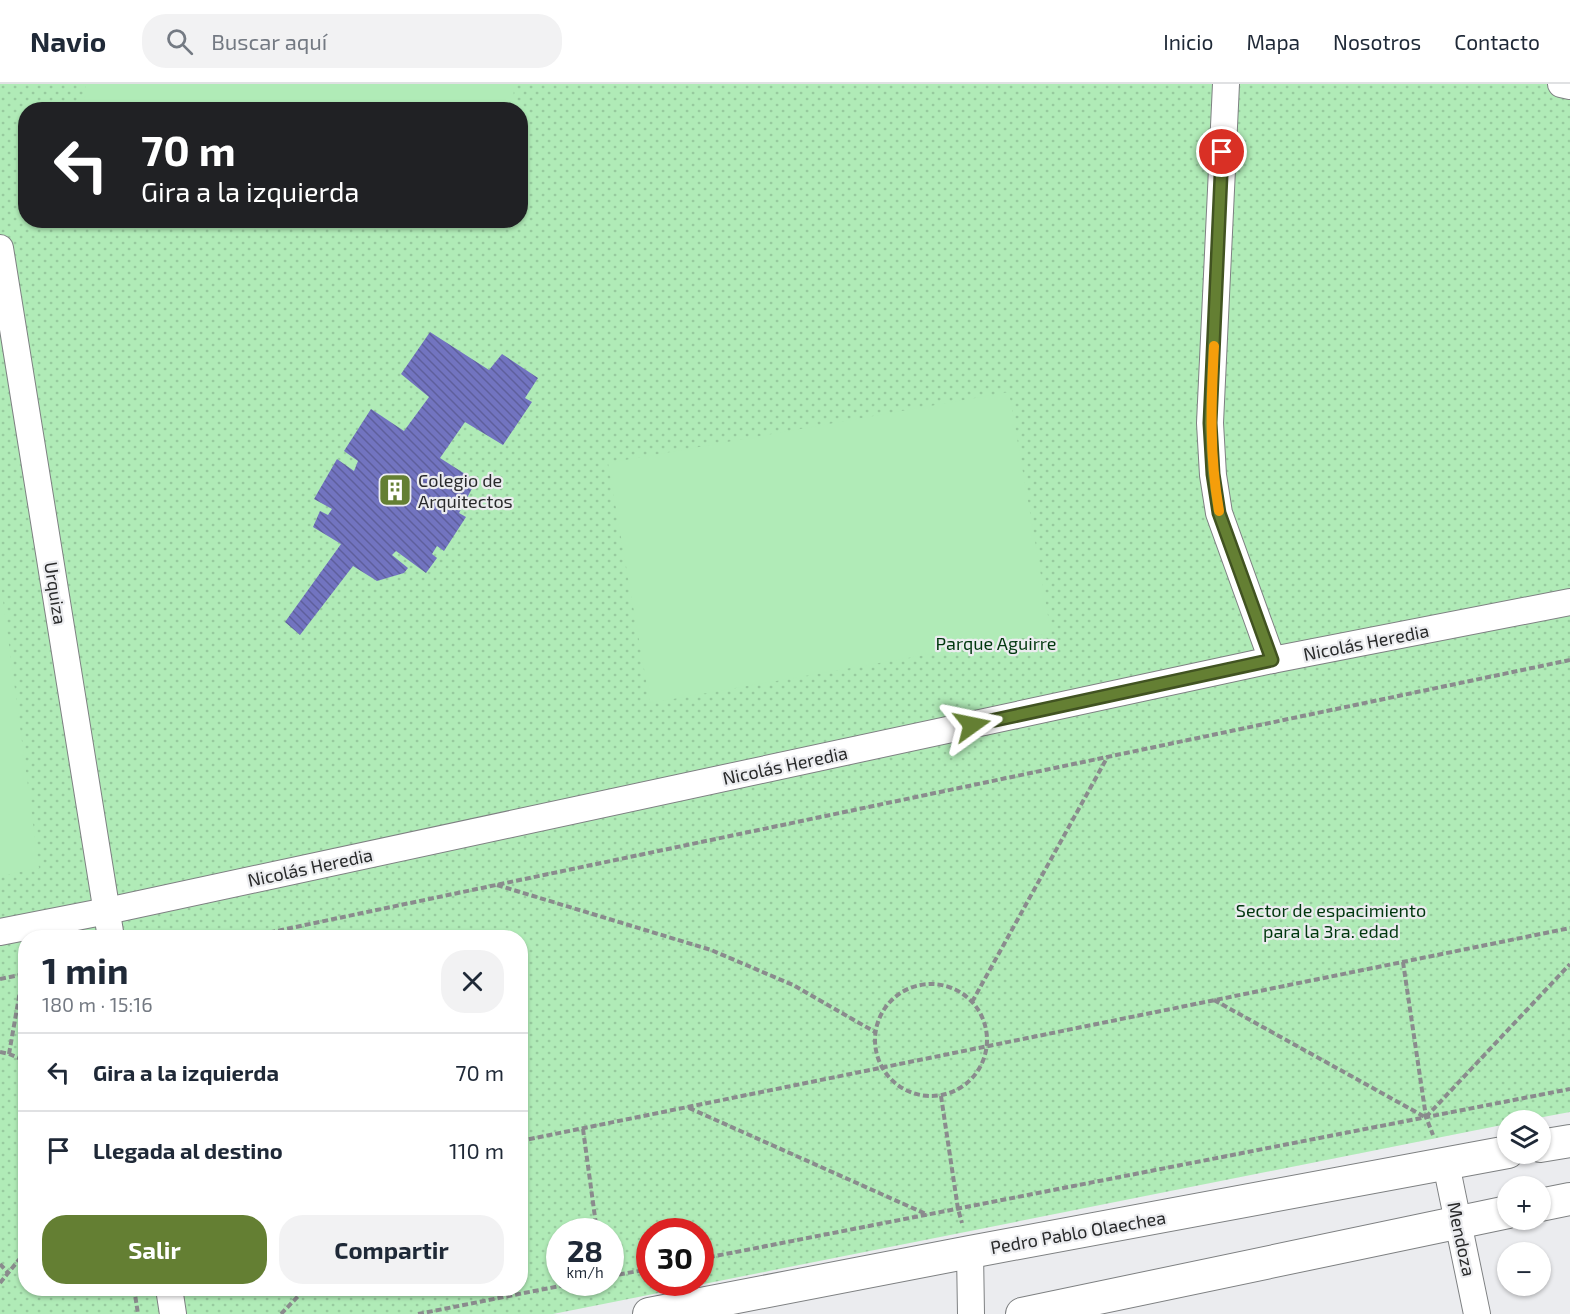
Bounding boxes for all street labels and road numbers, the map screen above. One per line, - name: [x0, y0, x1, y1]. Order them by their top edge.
- street label: Urquiza: [40, 560, 72, 626]
- street label: Nicolás Heredia: [1301, 619, 1431, 665]
- street label: Nicolás Heredia: [720, 741, 850, 789]
- street label: Nicolás Heredia: [245, 843, 375, 891]
- street label: Mendoza: [1443, 1200, 1481, 1278]
- street label: Pedro Pablo Olaechea: [989, 1206, 1167, 1258]

